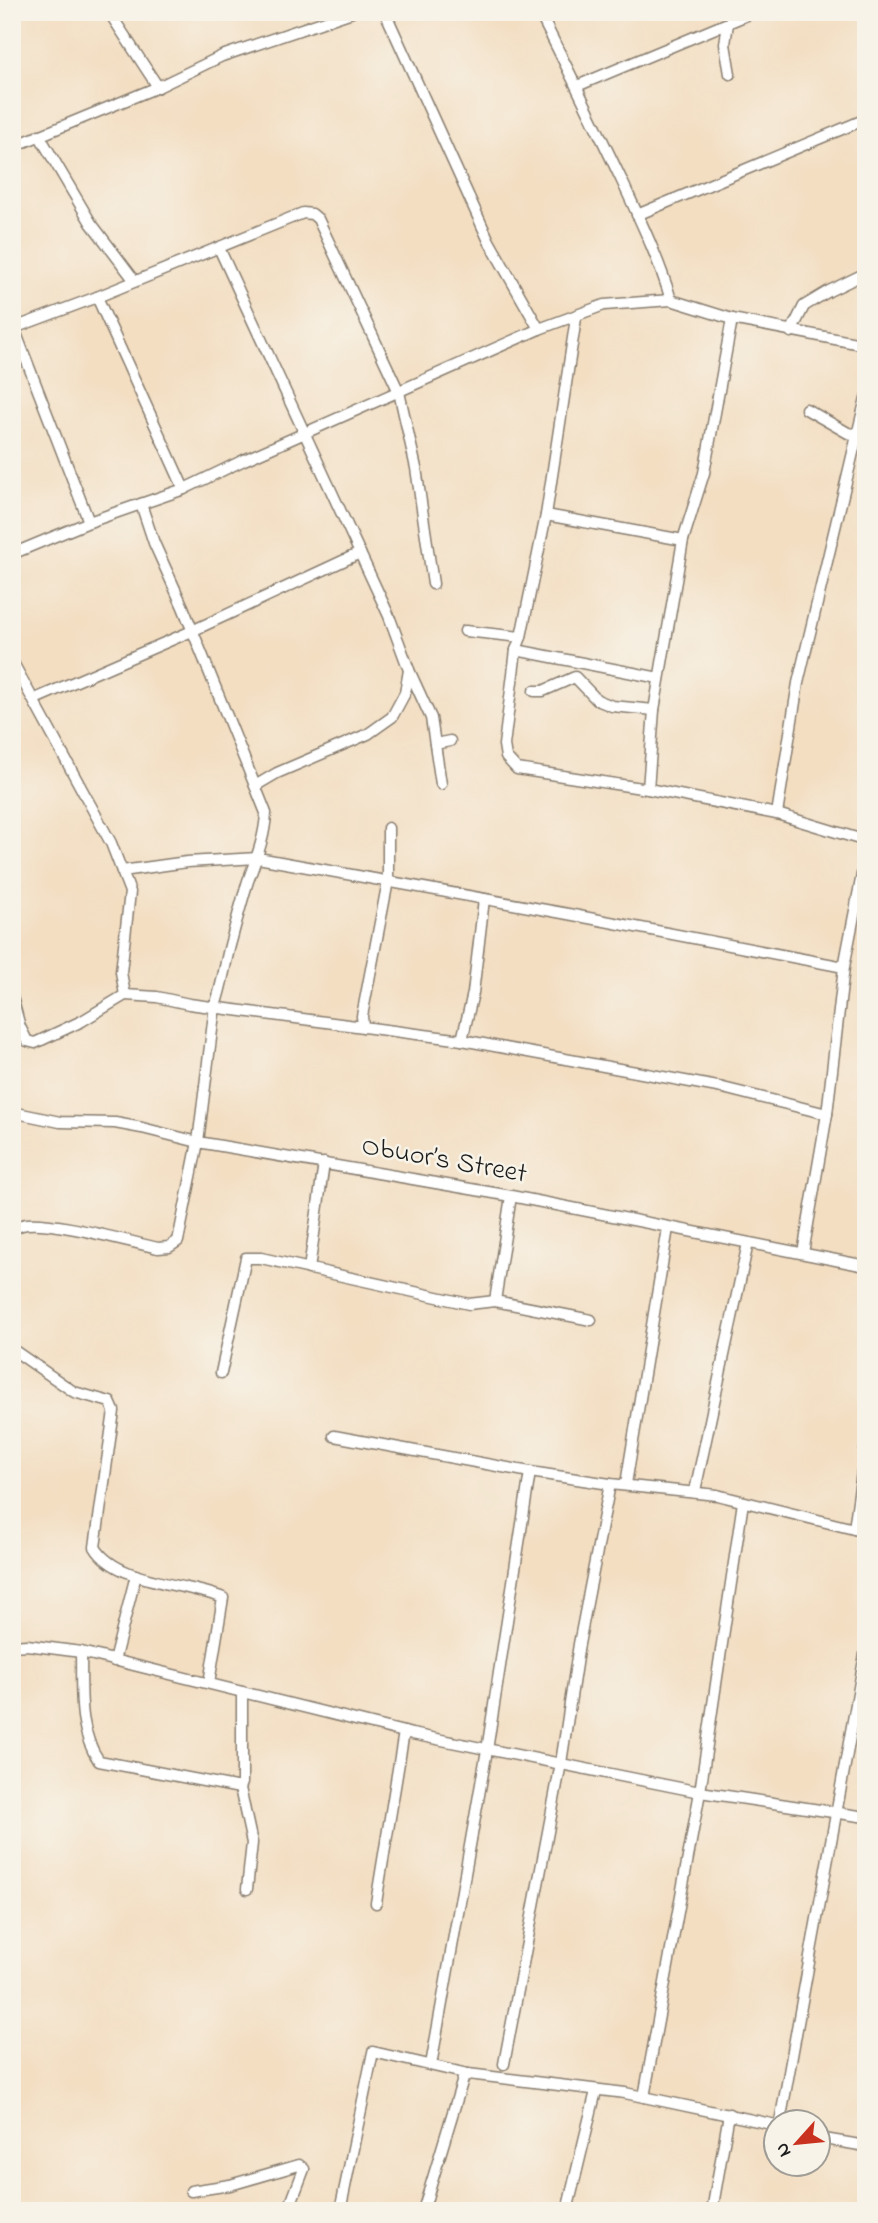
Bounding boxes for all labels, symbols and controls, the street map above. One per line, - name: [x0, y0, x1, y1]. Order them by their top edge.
- street label: Obuor’s Street: [358, 1126, 530, 1196]
- north arrow: [762, 2108, 832, 2178]
- text: N: [769, 2138, 799, 2161]

